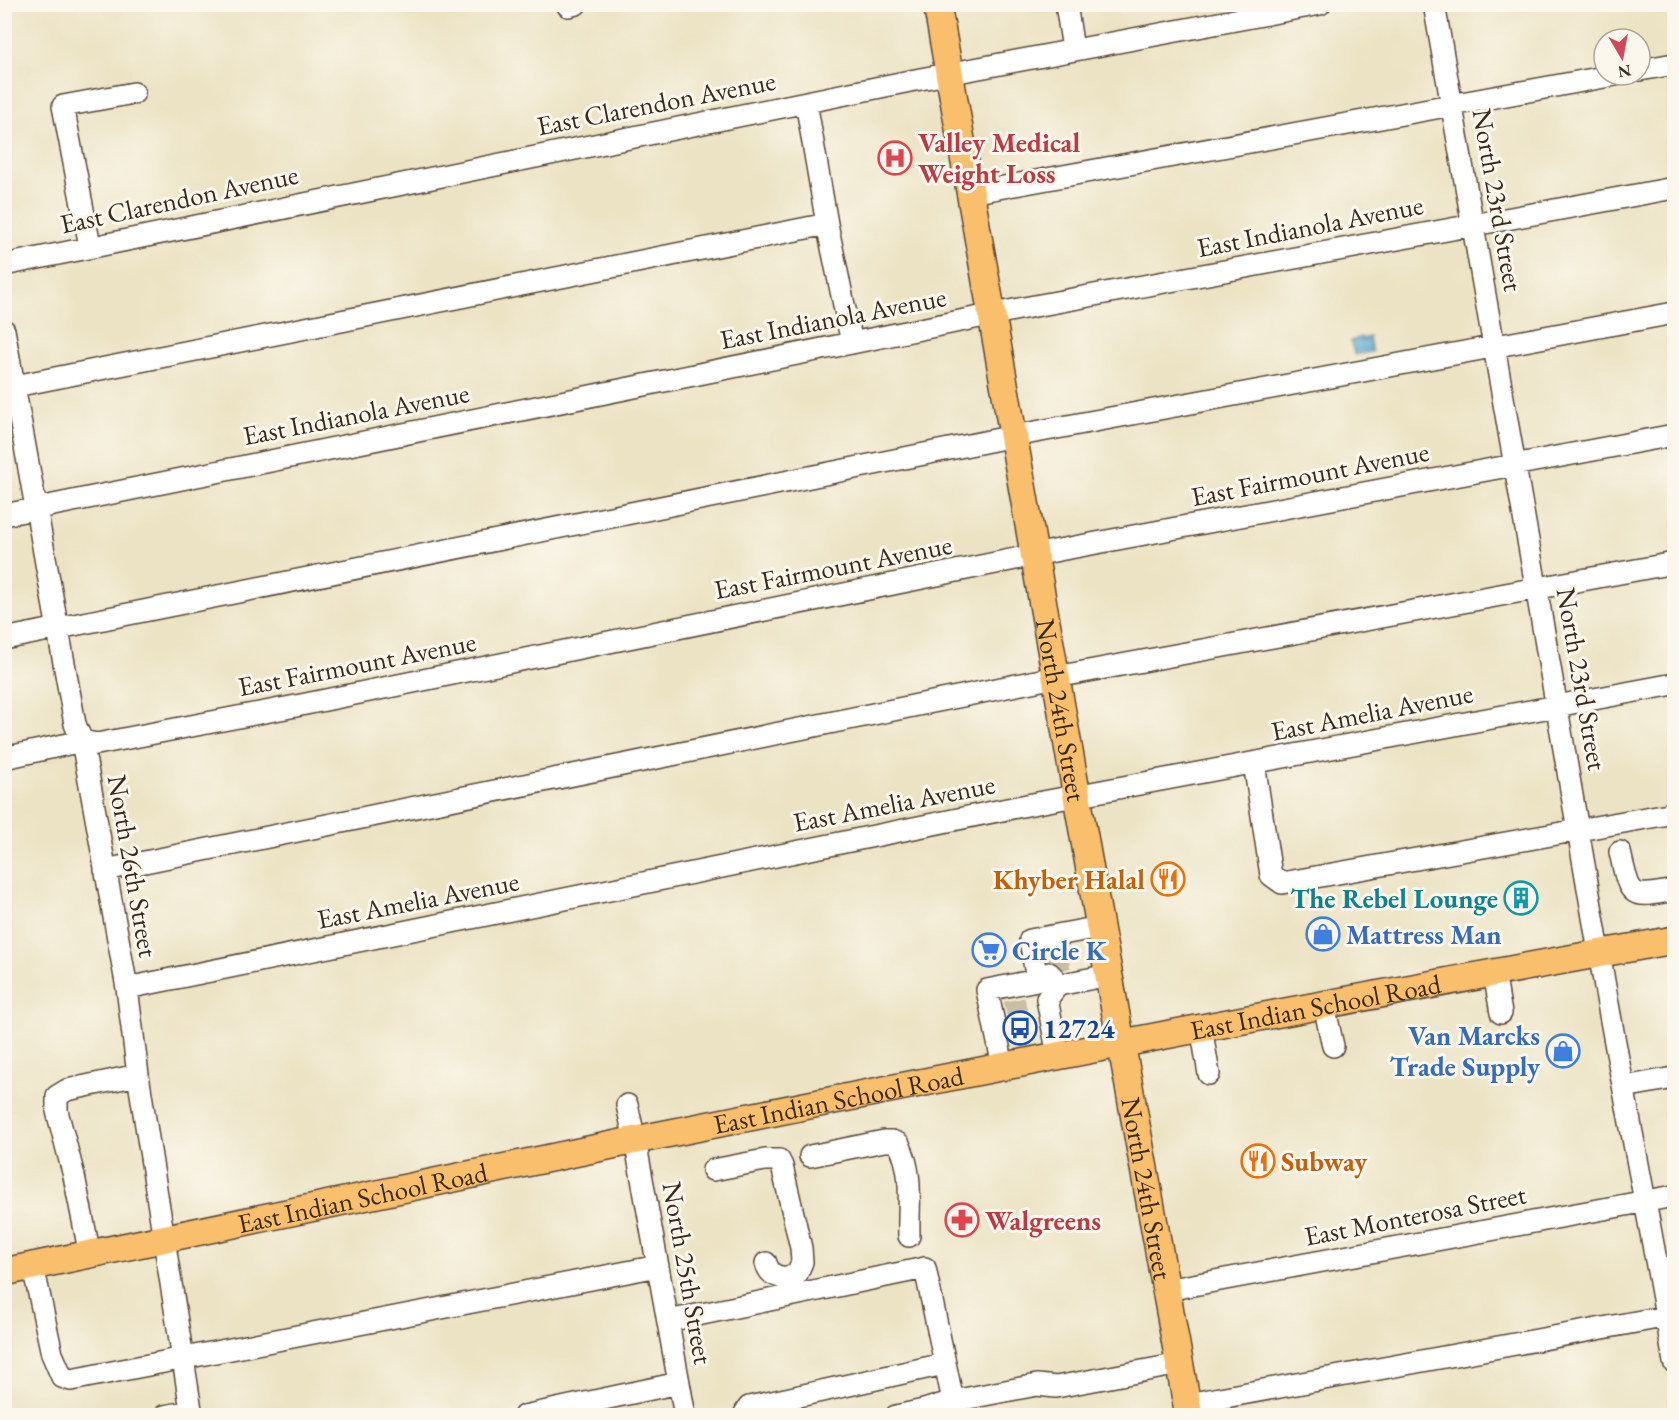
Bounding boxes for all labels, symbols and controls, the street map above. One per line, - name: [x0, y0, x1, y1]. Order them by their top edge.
- north arrow: [1592, 27, 1652, 87]
- text: N: [1616, 60, 1633, 83]
- street label: East Clarendon Avenue: [534, 63, 778, 143]
- street label: North 23rd Street: [1465, 106, 1531, 295]
- place label: Valley Medical Weight Loss: [918, 125, 1080, 191]
- hospital icon: Valley Medical Weight Loss: [877, 140, 913, 176]
- street label: East Clarendon Avenue: [57, 157, 301, 241]
- street label: East Indianola Avenue: [1194, 187, 1426, 265]
- street label: East Indianola Avenue: [717, 279, 949, 357]
- street label: East Indianola Avenue: [240, 375, 472, 453]
- street label: East Fairmount Avenue: [1188, 434, 1432, 514]
- street label: East Fairmount Avenue: [711, 527, 955, 607]
- street label: North 23rd Street: [1549, 585, 1615, 774]
- street label: North 24th Street: [1028, 616, 1095, 805]
- street label: East Fairmount Avenue: [235, 624, 479, 704]
- street label: East Amelia Avenue: [1268, 675, 1476, 749]
- street label: East Amelia Avenue: [790, 766, 998, 840]
- street label: North 26th Street: [100, 772, 166, 960]
- restaurant icon: Khyber Halal: [1150, 861, 1186, 897]
- place label: Khyber Halal: [993, 862, 1145, 897]
- street label: East Amelia Avenue: [314, 863, 522, 937]
- building icon: The Rebel Lounge: [1503, 880, 1539, 916]
- place label: The Rebel Lounge: [1291, 881, 1498, 916]
- shop icon: Mattress Man: [1305, 916, 1341, 952]
- place label: Mattress Man: [1346, 917, 1502, 952]
- supermarket icon: Circle K: [971, 932, 1007, 968]
- place label: Circle K: [1012, 933, 1107, 968]
- street label: East Indian School Road: [1187, 965, 1444, 1047]
- bus stop icon: 12724: [1002, 1010, 1038, 1046]
- place label: 12724: [1043, 1011, 1115, 1046]
- place label: Van Marcks Trade Supply: [1390, 1018, 1541, 1084]
- shop icon: Van Marcks Trade Supply: [1545, 1033, 1581, 1069]
- street label: East Indian School Road: [710, 1057, 967, 1141]
- street label: North 24th Street: [1114, 1094, 1181, 1283]
- restaurant icon: Subway: [1240, 1143, 1276, 1179]
- place label: Subway: [1281, 1144, 1368, 1179]
- street label: East Indian School Road: [234, 1154, 491, 1241]
- street label: East Monterosa Street: [1301, 1176, 1529, 1254]
- street label: North 25th Street: [655, 1179, 721, 1367]
- pharmacy icon: Walgreens: [944, 1202, 980, 1238]
- place label: Walgreens: [985, 1203, 1101, 1238]

